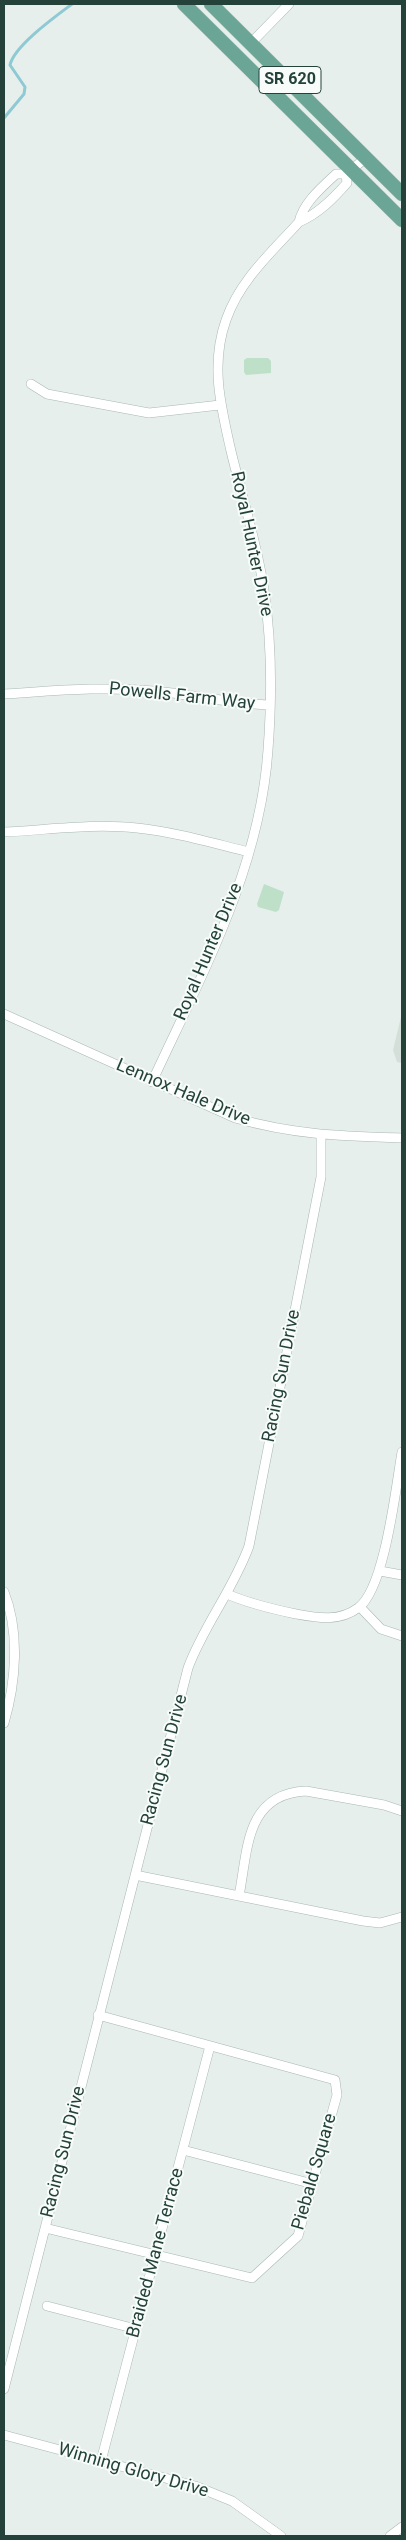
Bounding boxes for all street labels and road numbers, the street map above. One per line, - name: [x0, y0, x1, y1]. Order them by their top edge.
- road number: SR 620: [259, 66, 321, 94]
- street label: Royal Hunter Drive: [225, 470, 277, 618]
- street label: Powells Farm Way: [108, 679, 256, 715]
- street label: Royal Hunter Drive: [170, 880, 248, 1024]
- street label: Lennox Hale Drive: [112, 1055, 254, 1131]
- street label: Racing Sun Drive: [259, 1308, 305, 1444]
- street label: Racing Sun Drive: [137, 1692, 193, 1828]
- street label: Racing Sun Drive: [37, 2084, 91, 2220]
- street label: Piebald Square: [288, 2111, 342, 2233]
- street label: Braided Mane Terrace: [123, 2166, 189, 2340]
- street label: Winning Glory Drive: [55, 2439, 211, 2503]

